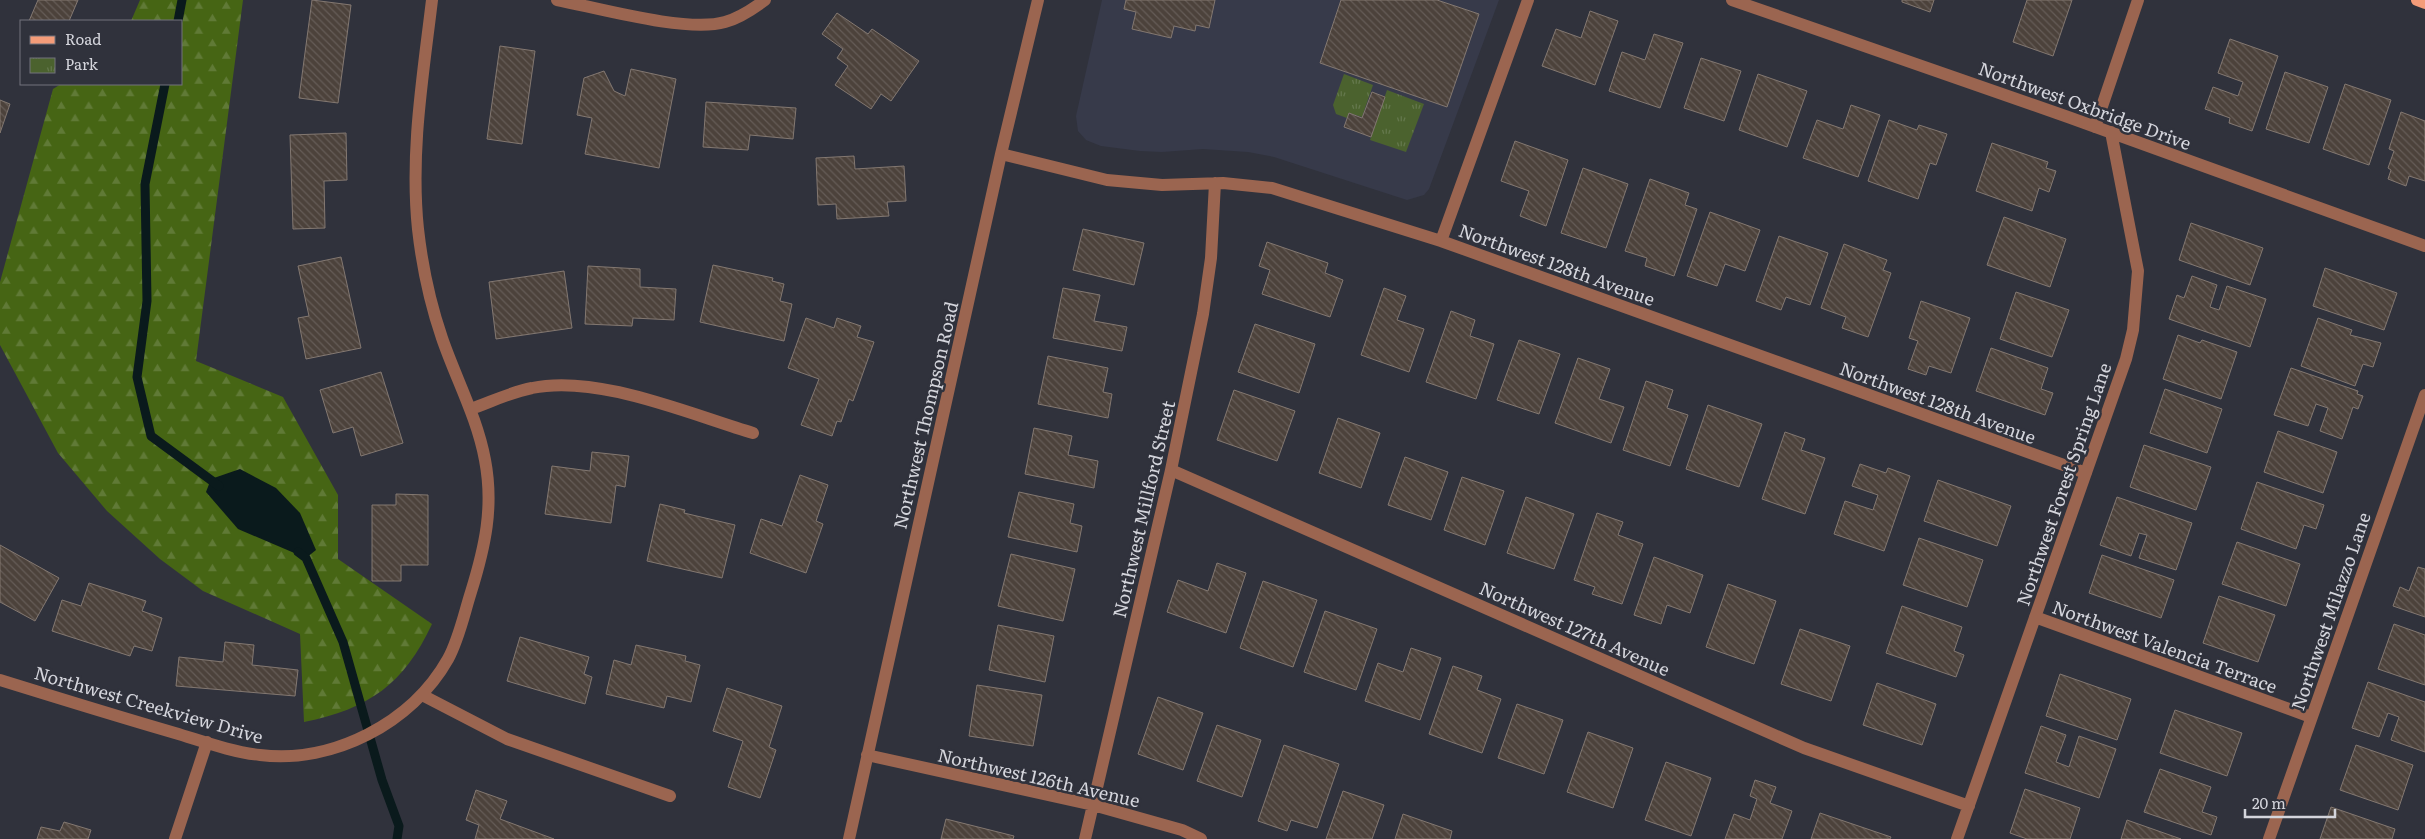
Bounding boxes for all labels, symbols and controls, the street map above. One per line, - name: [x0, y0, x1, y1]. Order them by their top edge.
- legend: [20, 20, 182, 85]
- text: Road: [65, 27, 101, 50]
- text: Park: [65, 52, 99, 75]
- street label: Northwest Oxbridge Drive: [1975, 54, 2195, 156]
- street label: Northwest 128th Avenue: [1455, 216, 1659, 312]
- street label: Northwest Thompson Road: [886, 298, 964, 532]
- street label: Northwest 128th Avenue: [1836, 354, 2040, 450]
- street label: Northwest Forest Spring Lane: [2009, 359, 2117, 609]
- street label: Northwest Millford Street: [1105, 397, 1181, 620]
- street label: Northwest Milazzo Lane: [2283, 508, 2377, 714]
- street label: Northwest 127th Avenue: [1475, 574, 1675, 682]
- street label: Northwest Valencia Terrace: [2049, 593, 2281, 699]
- street label: Northwest Creekview Drive: [31, 658, 267, 750]
- street label: Northwest 126th Avenue: [935, 741, 1143, 813]
- scale bar: [2245, 786, 2335, 818]
- text: 20 m: [2252, 791, 2286, 814]

